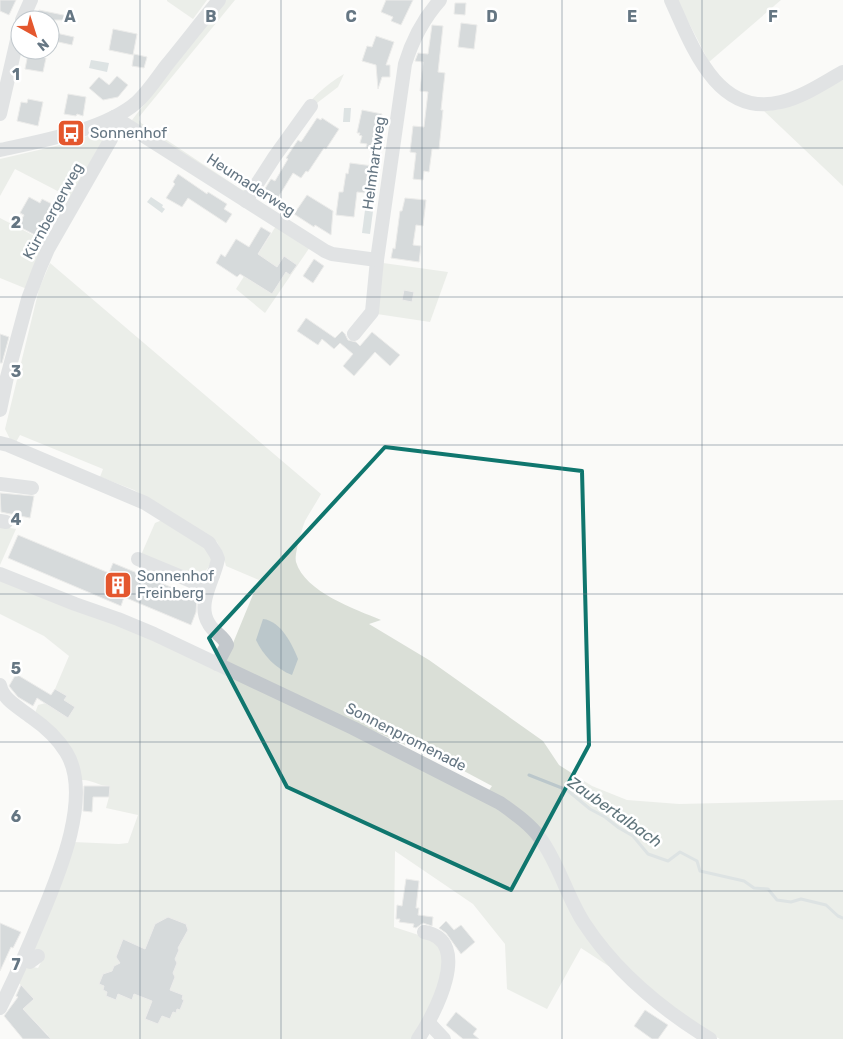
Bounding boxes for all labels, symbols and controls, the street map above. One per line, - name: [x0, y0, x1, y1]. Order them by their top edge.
- text: A: [64, 7, 76, 26]
- text: B: [205, 7, 217, 26]
- text: C: [345, 7, 357, 26]
- text: D: [486, 7, 498, 26]
- text: E: [627, 7, 637, 26]
- text: F: [768, 7, 778, 26]
- north arrow: [10, 10, 60, 60]
- text: N: [34, 35, 52, 54]
- text: 1: [12, 65, 20, 84]
- street label: Helmhartweg: [359, 115, 389, 211]
- bus stop icon: Sonnenhof: [56, 118, 86, 148]
- place label: Sonnenhof: [90, 124, 167, 142]
- street label: Heumaderweg: [203, 150, 299, 220]
- street label: Kürnbergerweg: [19, 160, 87, 262]
- text: 2: [11, 213, 21, 232]
- text: 3: [11, 362, 21, 381]
- text: 4: [11, 510, 22, 529]
- place label: Sonnenhof Freinberg: [137, 567, 214, 602]
- building icon: Sonnenhof Freinberg: [103, 570, 133, 600]
- text: 5: [11, 659, 21, 678]
- street label: Sonnenpromenade: [343, 699, 469, 775]
- water label: Zaubertalbach: [564, 772, 665, 851]
- text: 6: [11, 807, 21, 826]
- text: 7: [11, 955, 21, 974]

